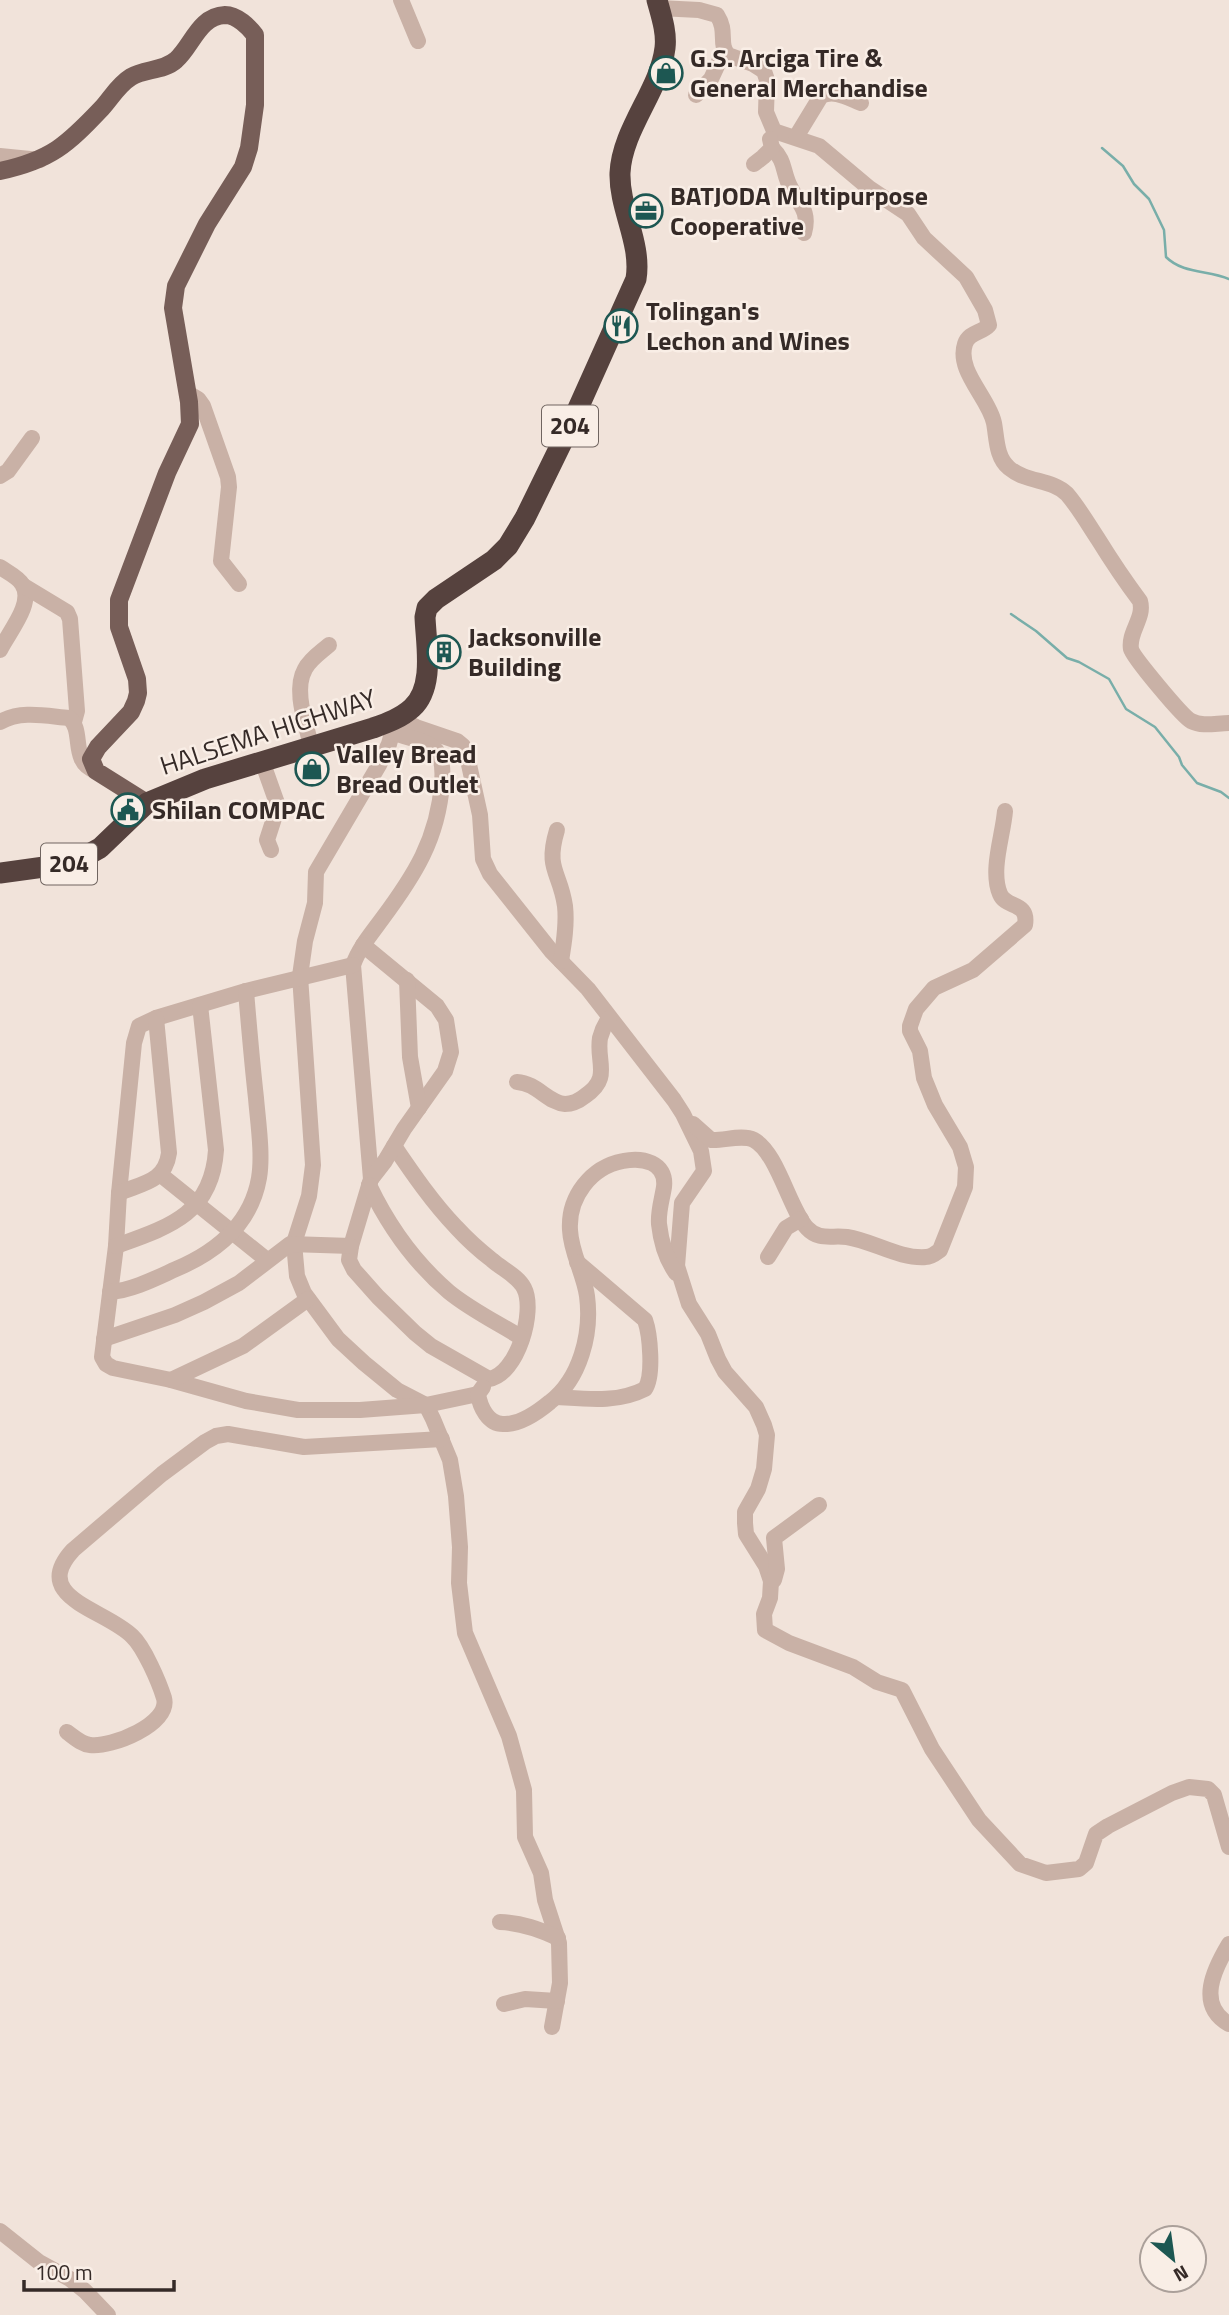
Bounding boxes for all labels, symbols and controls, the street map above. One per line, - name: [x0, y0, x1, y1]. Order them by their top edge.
- place label: G.S. Arciga Tire & General Merchandise: [690, 38, 928, 107]
- shop icon: G.S. Arciga Tire & General Merchandise: [647, 54, 685, 92]
- place label: BATJODA Multipurpose Cooperative: [670, 176, 928, 245]
- office icon: BATJODA Multipurpose Cooperative: [627, 192, 665, 230]
- place label: Tolingan's Lechon and Wines: [646, 291, 850, 360]
- restaurant icon: Tolingan's Lechon and Wines: [602, 307, 640, 345]
- road number: 204: [542, 405, 598, 446]
- place label: Jacksonville Building: [468, 617, 601, 686]
- building icon: Jacksonville Building: [425, 633, 463, 671]
- street label: HALSEMA HIGHWAY: [155, 678, 381, 785]
- place label: Valley Bread Bread Outlet: [336, 734, 479, 803]
- shop icon: Valley Bread Bread Outlet: [293, 750, 331, 788]
- place label: Shilan COMPAC: [152, 790, 325, 829]
- public building icon: Shilan COMPAC: [109, 791, 147, 829]
- road number: 204: [41, 844, 97, 884]
- north arrow: [1138, 2224, 1208, 2294]
- scale bar: [24, 2248, 175, 2292]
- text: 100 m: [35, 2256, 92, 2288]
- text: N: [1169, 2258, 1194, 2290]

